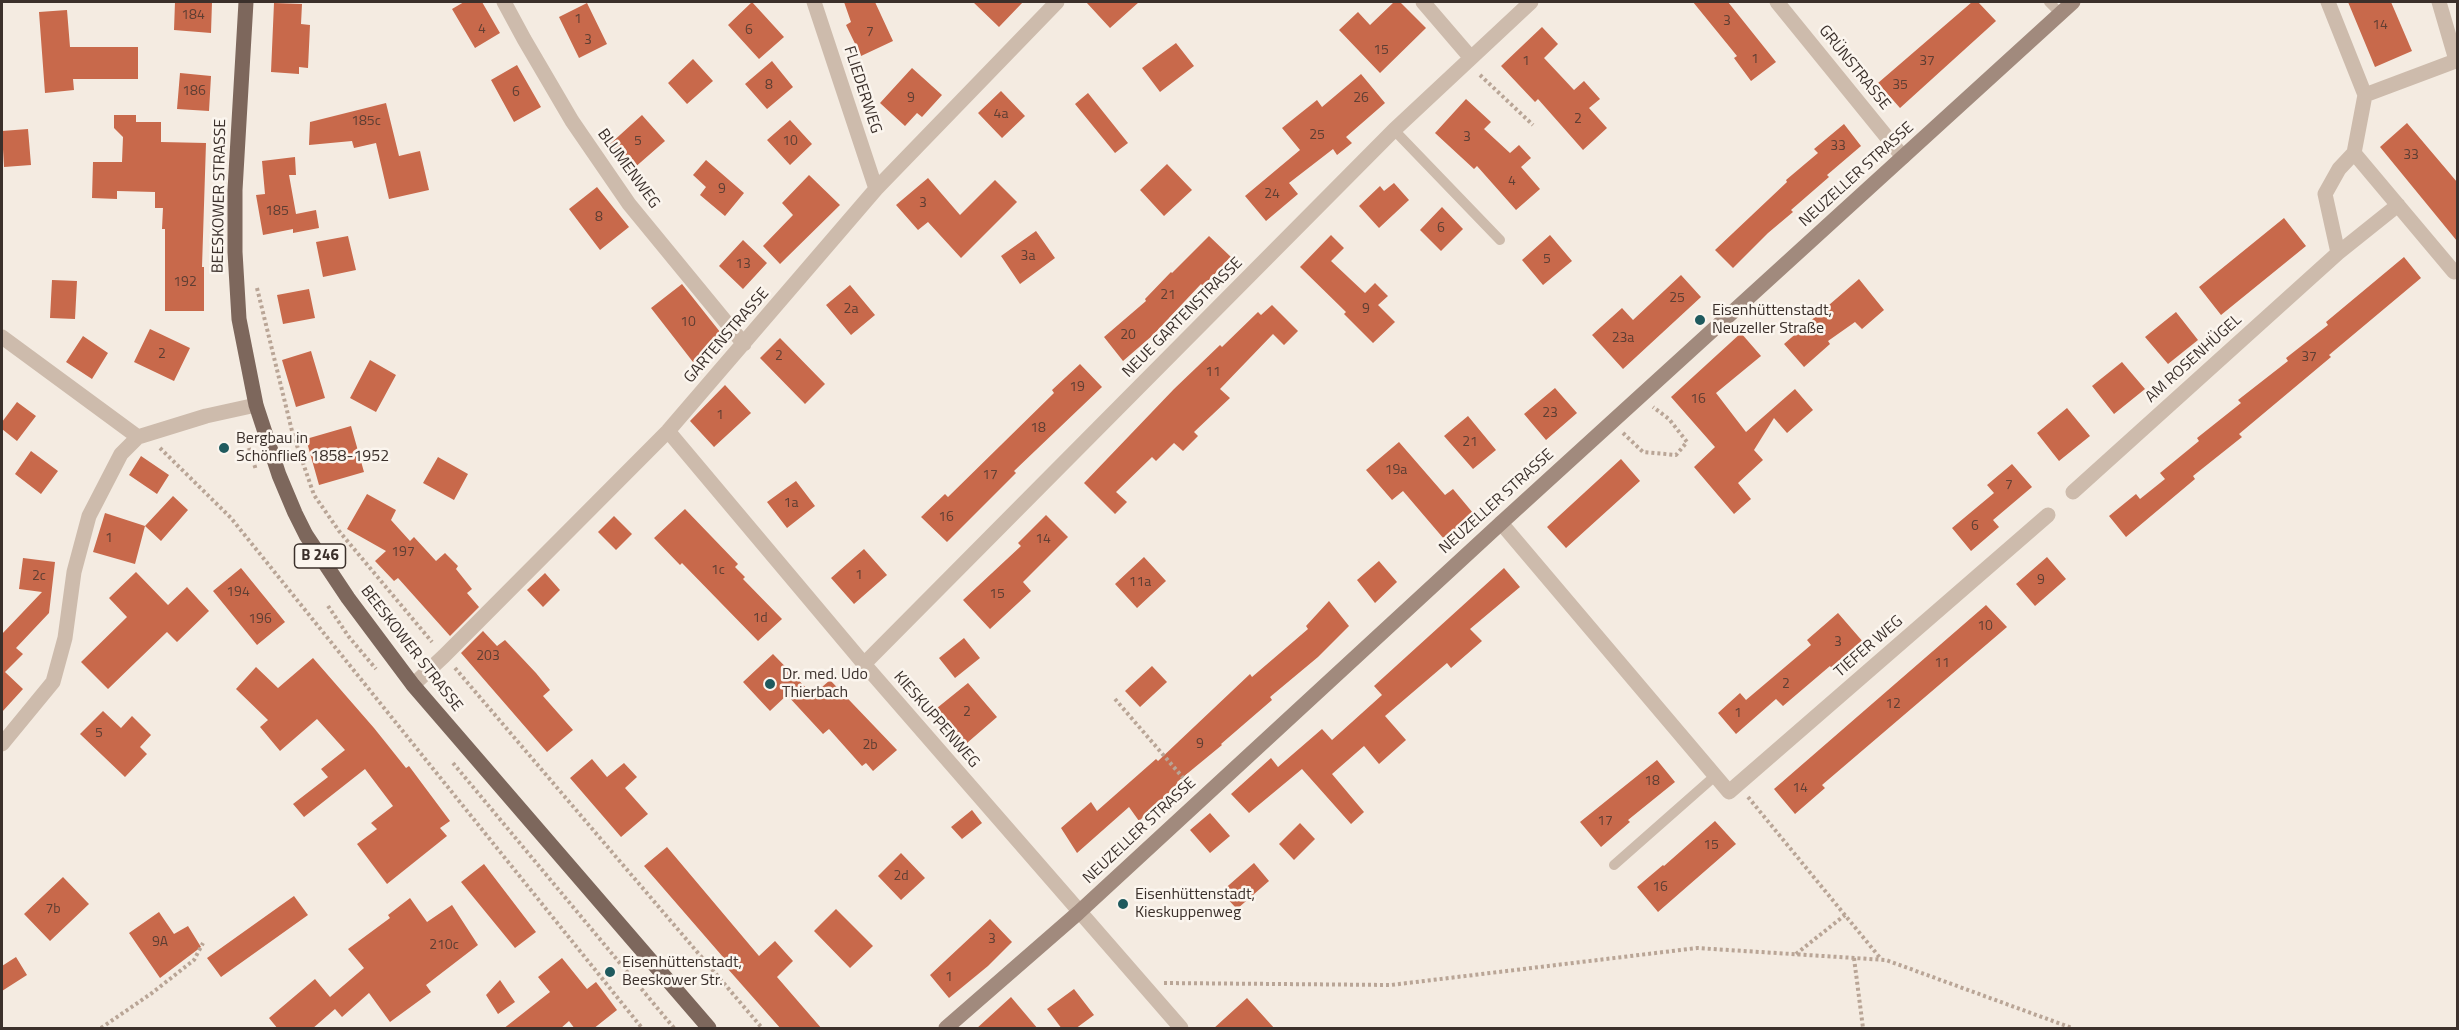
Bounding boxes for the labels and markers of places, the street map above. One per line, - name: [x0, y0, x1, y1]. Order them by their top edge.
- place label: Eisenhüttenstadt, Neuzeller Straße: [1712, 301, 1832, 339]
- marker: Eisenhüttenstadt, Neuzeller Straße: [1693, 313, 1707, 327]
- place label: Bergbau in Schönfließ 1858-1952: [236, 429, 389, 467]
- marker: Bergbau in Schönfließ 1858-1952: [217, 441, 231, 455]
- place label: Dr. med. Udo Thierbach: [782, 665, 868, 703]
- marker: Dr. med. Udo Thierbach: [763, 677, 777, 691]
- place label: Eisenhüttenstadt, Kieskuppenweg: [1135, 885, 1255, 923]
- marker: Eisenhüttenstadt, Kieskuppenweg: [1116, 897, 1130, 911]
- place label: Eisenhüttenstadt, Beeskower Str.: [622, 953, 742, 991]
- marker: Eisenhüttenstadt, Beeskower Str.: [603, 965, 617, 979]

